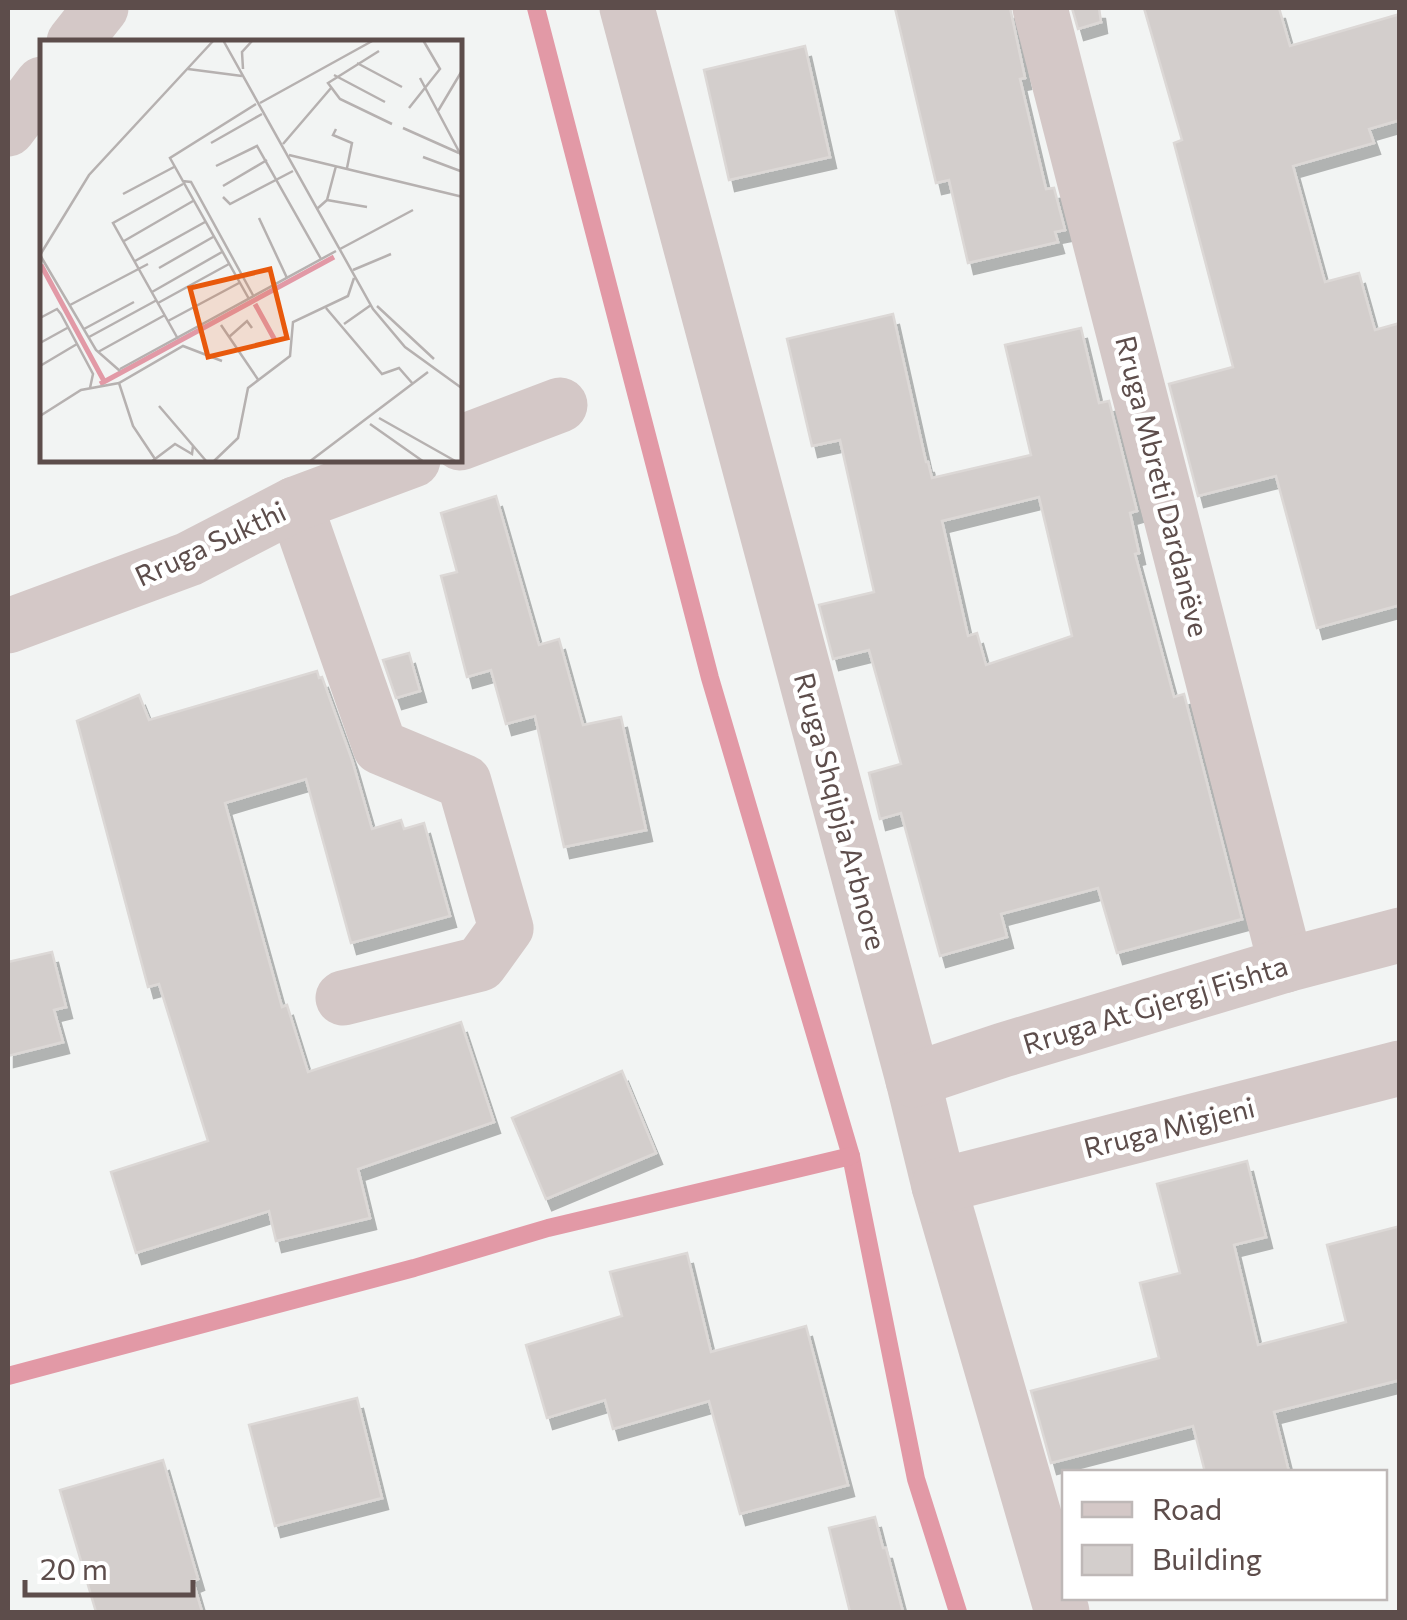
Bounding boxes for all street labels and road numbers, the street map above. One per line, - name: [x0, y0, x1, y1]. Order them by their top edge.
- street label: Rruga Mbreti Dardanëve: [1109, 332, 1217, 640]
- street label: Rruga Sukthi: [129, 493, 291, 593]
- street label: Rruga Shqipja Arbnore: [788, 669, 894, 953]
- street label: Rruga At Gjergj Fishta: [1019, 948, 1291, 1060]
- street label: Rruga Migjeni: [1080, 1089, 1258, 1165]

